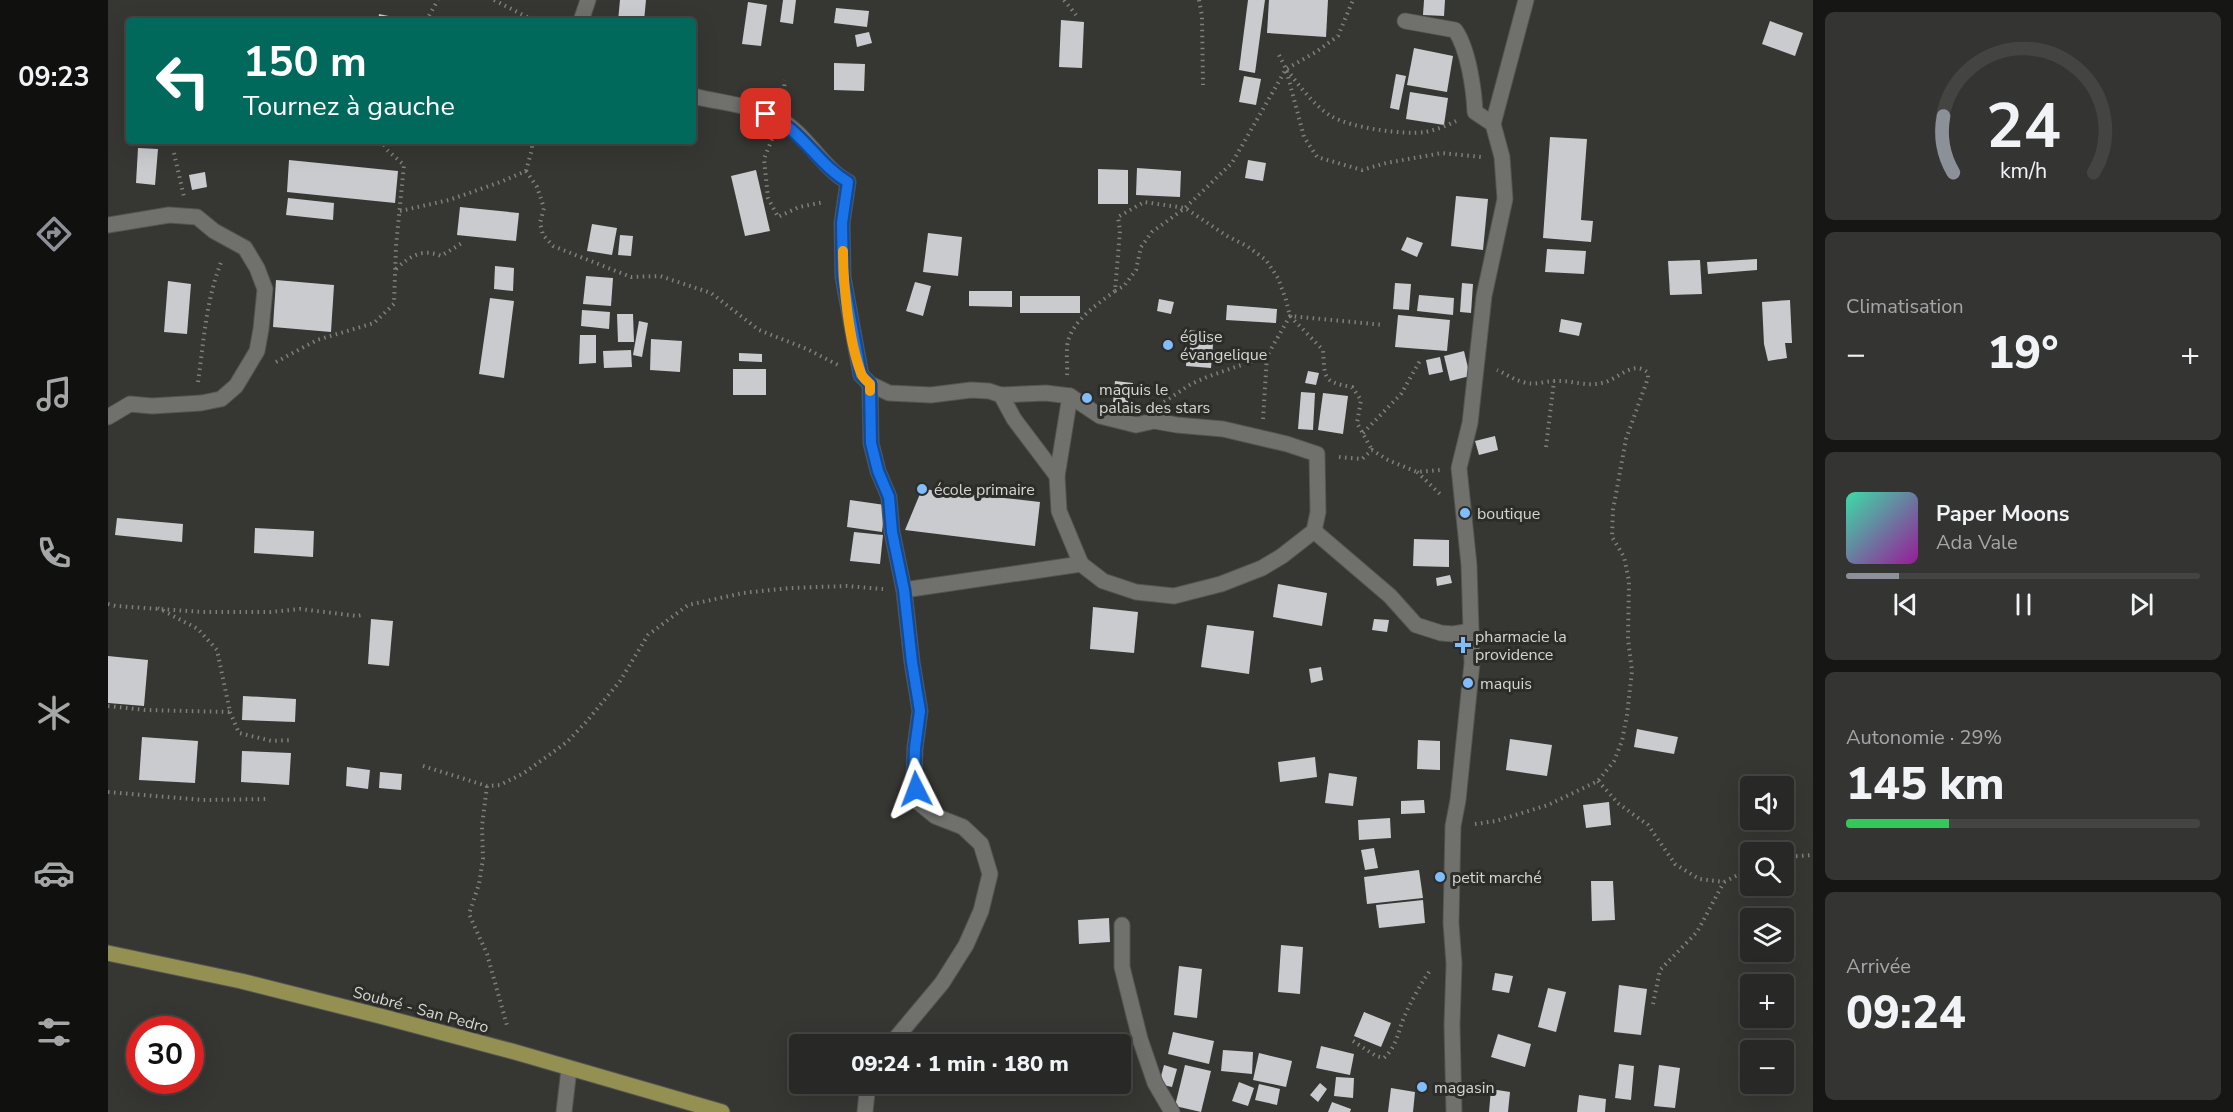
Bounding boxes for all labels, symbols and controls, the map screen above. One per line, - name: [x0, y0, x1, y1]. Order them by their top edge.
- text: 150 m: [243, 34, 367, 91]
- icon: left: [144, 42, 222, 120]
- text: 09:23: [18, 59, 90, 96]
- text: 24: [1986, 84, 2060, 169]
- text: Tournez à gauche: [243, 88, 455, 125]
- pin: [740, 88, 791, 139]
- icon: arrive: [749, 97, 782, 130]
- text: km/h: [1999, 156, 2047, 186]
- icon: directions: [33, 213, 75, 255]
- text: Climatisation: [1846, 293, 1964, 320]
- text: 19°: [1987, 323, 2059, 384]
- place label: église évangelique: [1180, 326, 1267, 366]
- text: −: [1846, 332, 1866, 377]
- text: +: [2180, 332, 2200, 377]
- marker: église évangelique: [1161, 338, 1175, 352]
- icon: music: [33, 373, 75, 415]
- place label: maquis le palais des stars: [1099, 379, 1210, 419]
- marker: maquis le palais des stars: [1080, 391, 1094, 405]
- place label: école primaire: [934, 479, 1035, 501]
- marker: école primaire: [915, 482, 929, 496]
- text: Paper Moons: [1936, 499, 2070, 529]
- place label: boutique: [1477, 503, 1540, 525]
- marker: boutique: [1458, 506, 1472, 520]
- text: Ada Vale: [1936, 529, 2018, 556]
- icon: phone: [33, 532, 75, 574]
- icon: previous: [1889, 588, 1922, 621]
- icon: pause: [2007, 588, 2040, 621]
- icon: next: [2125, 588, 2158, 621]
- place label: pharmacie la providence: [1475, 626, 1567, 666]
- marker: pharmacie la providence: [1456, 638, 1470, 652]
- place label: maquis: [1480, 673, 1532, 695]
- marker: maquis: [1461, 676, 1475, 690]
- icon: climate: [33, 692, 75, 734]
- text: Autonomie · 29%: [1846, 724, 2002, 751]
- text: 145 km: [1846, 754, 2005, 815]
- position arrow: [884, 757, 948, 821]
- map controls: [1740, 776, 1794, 1094]
- button: sound: [1740, 776, 1794, 830]
- button: search: [1740, 842, 1794, 896]
- icon: car: [33, 852, 75, 894]
- place label: petit marché: [1452, 867, 1542, 889]
- marker: petit marché: [1433, 870, 1447, 884]
- button: layers: [1740, 908, 1794, 962]
- text: Arrivée: [1846, 953, 1911, 980]
- button: +: [1740, 974, 1794, 1028]
- street label: Soubré - San Pedro: [350, 981, 491, 1039]
- text: 09:24: [1846, 983, 1966, 1044]
- icon: filters: [33, 1011, 75, 1053]
- speed limit sign: 30: [126, 1016, 204, 1094]
- button: −: [1740, 1040, 1794, 1094]
- text: 09:24 · 1 min · 180 m: [851, 1049, 1069, 1079]
- place label: magasin: [1434, 1077, 1495, 1099]
- marker: magasin: [1415, 1080, 1429, 1094]

